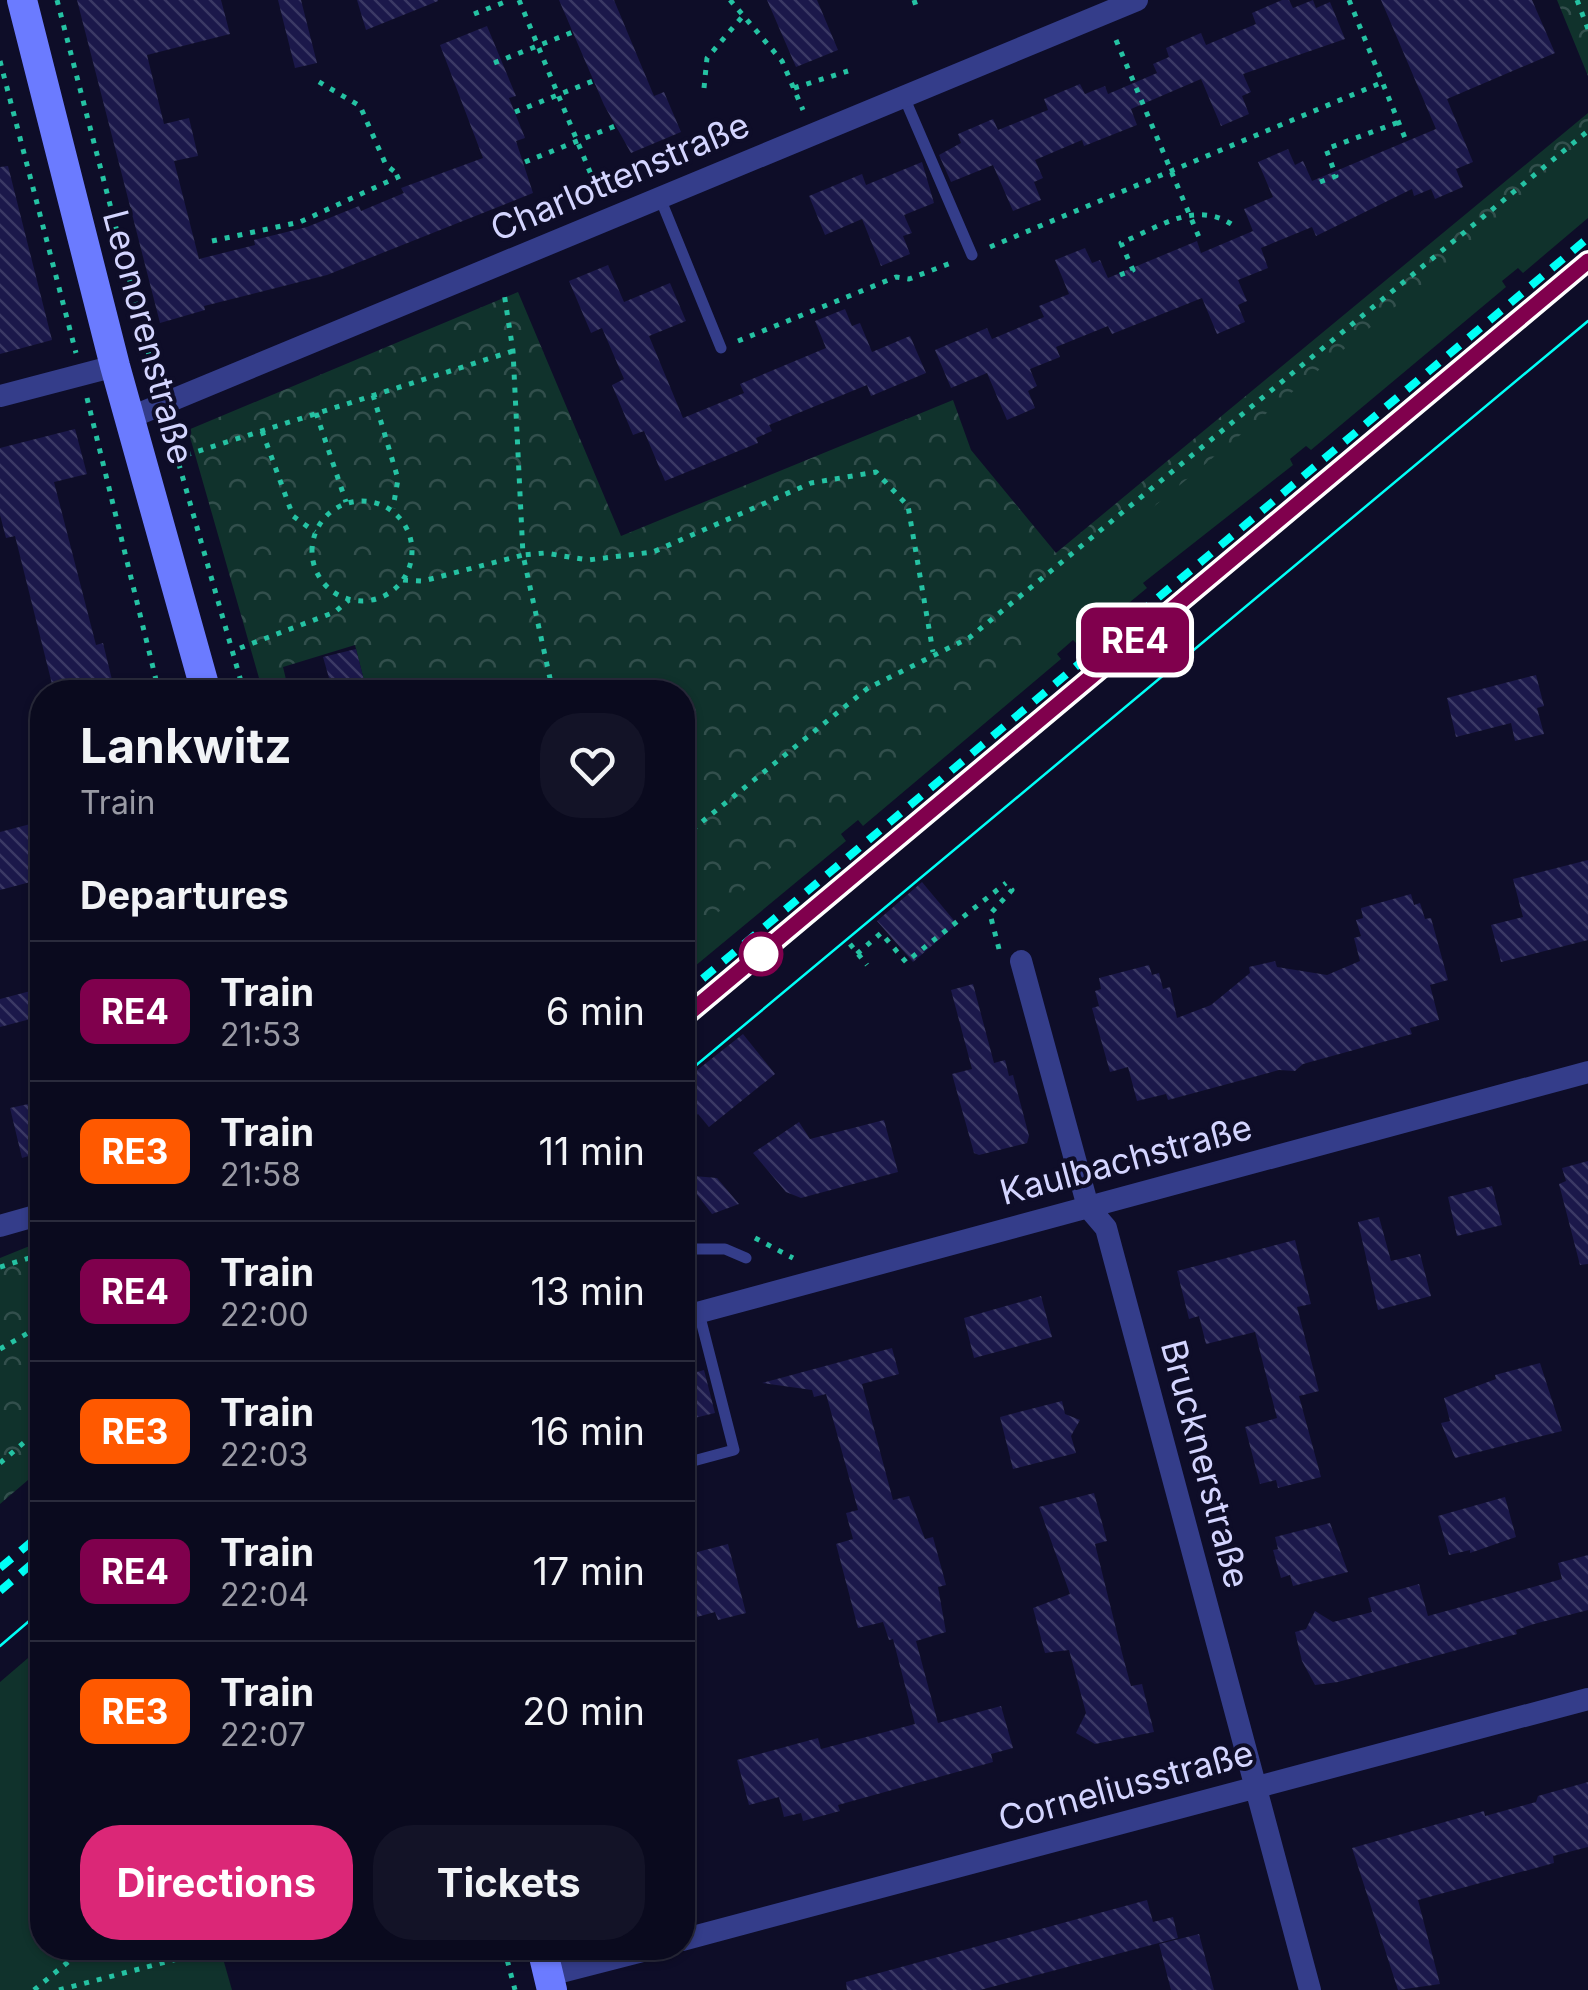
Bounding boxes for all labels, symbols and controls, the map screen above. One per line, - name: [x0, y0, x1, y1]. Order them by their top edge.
- street label: Charlottenstraße: [484, 103, 755, 249]
- street label: Leonorenstraße: [95, 205, 203, 468]
- line badge: RE4: [1078, 608, 1192, 672]
- text: RE4: [1101, 619, 1169, 661]
- button: heart: [540, 713, 645, 818]
- text: Lankwitz: [80, 716, 292, 775]
- text: Train: [80, 783, 156, 822]
- text: Departures: [80, 872, 289, 918]
- unlabelled marker: [740, 933, 782, 975]
- text: Train: [220, 969, 314, 1015]
- text: 6 min: [546, 988, 645, 1034]
- text: RE4: [101, 990, 169, 1032]
- text: 21:53: [220, 1015, 301, 1054]
- street label: Kaulbachstraße: [995, 1105, 1256, 1213]
- text: Train: [220, 1109, 314, 1155]
- text: 11 min: [538, 1128, 645, 1174]
- text: RE3: [102, 1130, 168, 1172]
- text: 21:58: [220, 1155, 301, 1194]
- text: Train: [220, 1249, 314, 1295]
- text: 13 min: [530, 1268, 645, 1314]
- text: RE4: [101, 1270, 169, 1312]
- text: 22:00: [220, 1295, 309, 1334]
- street label: Brucknerstraße: [1153, 1335, 1259, 1592]
- text: Train: [220, 1389, 314, 1435]
- text: 16 min: [530, 1408, 645, 1454]
- text: RE3: [102, 1410, 168, 1452]
- text: 22:03: [220, 1435, 308, 1474]
- text: Train: [220, 1529, 314, 1575]
- text: 17 min: [532, 1548, 645, 1594]
- text: RE4: [101, 1550, 169, 1592]
- text: 22:04: [220, 1575, 309, 1614]
- text: Train: [220, 1669, 314, 1715]
- text: 20 min: [522, 1688, 645, 1734]
- text: RE3: [102, 1690, 168, 1732]
- text: 22:07: [220, 1715, 306, 1754]
- street label: Corneliusstraße: [994, 1731, 1258, 1839]
- button: Directions: [80, 1825, 353, 1940]
- button: Tickets: [373, 1825, 645, 1940]

